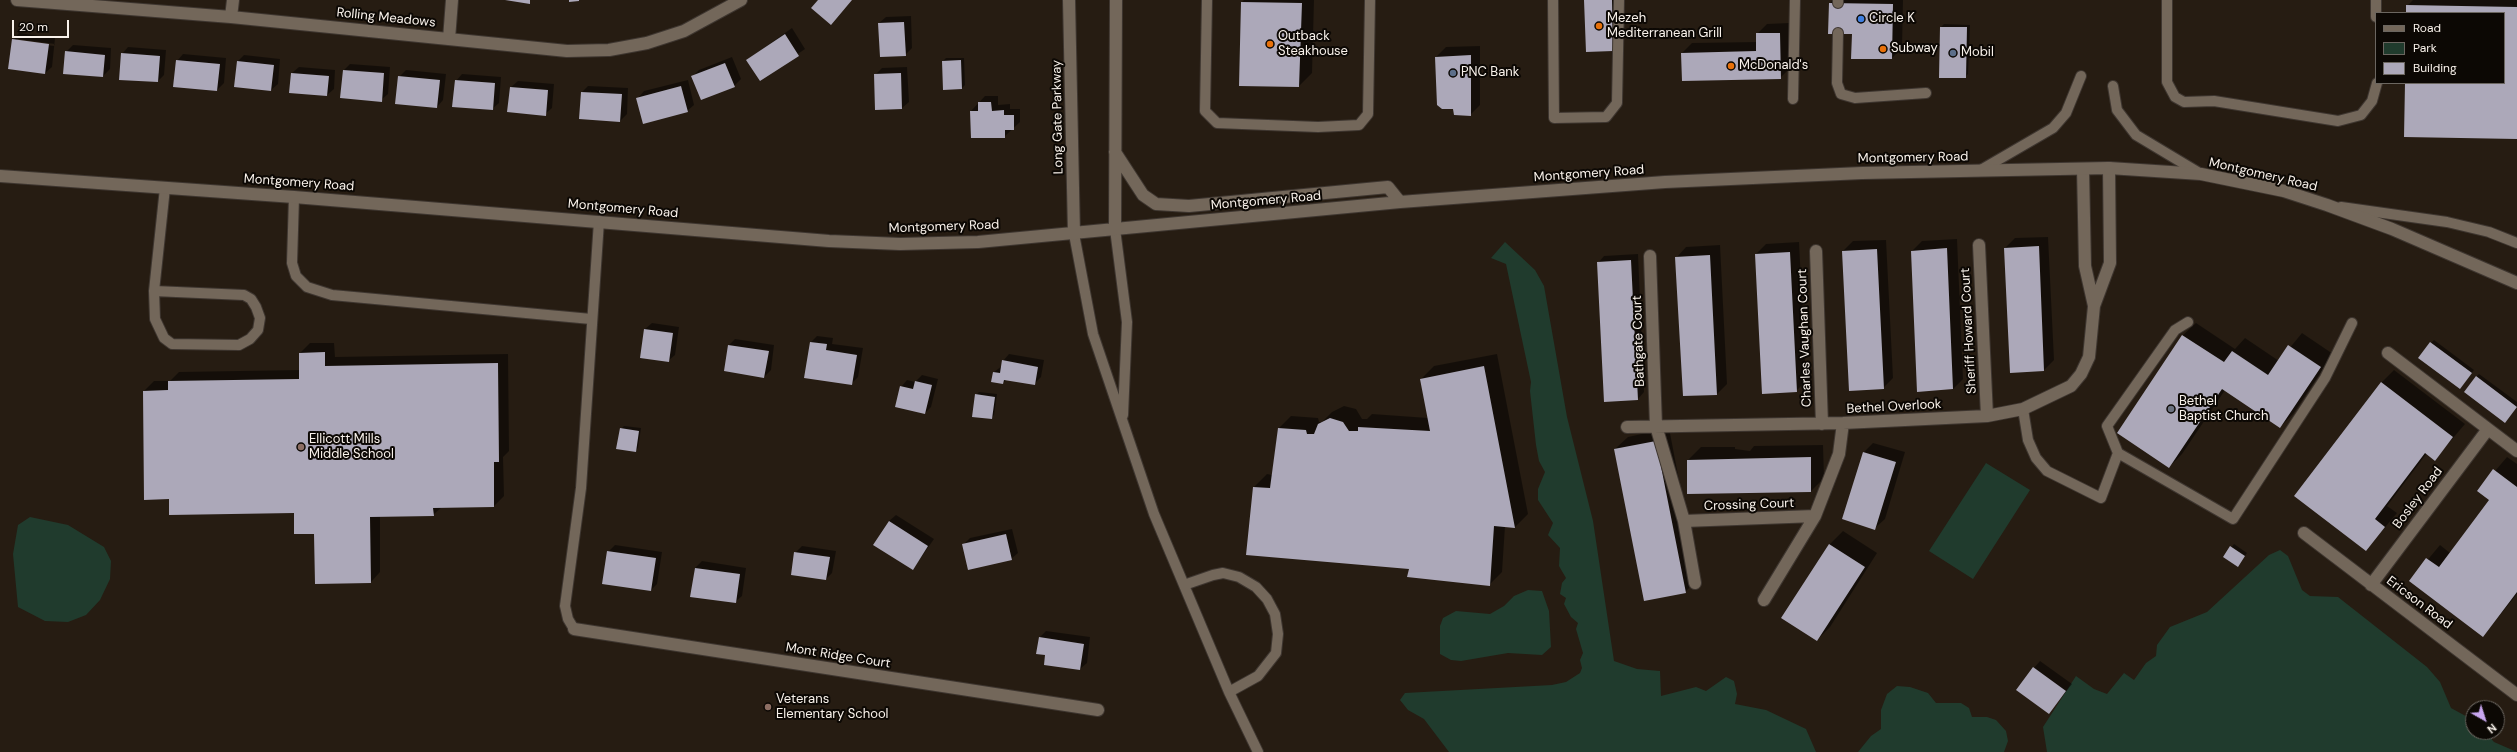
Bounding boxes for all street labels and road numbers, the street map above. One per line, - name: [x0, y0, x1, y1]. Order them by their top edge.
- street label: Rolling Meadows: [336, 5, 436, 31]
- street label: Long Gate Parkway: [1049, 60, 1067, 174]
- street label: Montgomery Road: [1858, 149, 1968, 167]
- street label: Montgomery Road: [2207, 155, 2319, 195]
- street label: Montgomery Road: [1533, 162, 1645, 186]
- street label: Montgomery Road: [243, 171, 355, 195]
- street label: Montgomery Road: [1210, 188, 1322, 214]
- street label: Montgomery Road: [567, 196, 679, 222]
- street label: Montgomery Road: [888, 217, 1000, 237]
- street label: Charles Vaughan Court: [1795, 268, 1815, 408]
- street label: Sheriff Howard Court: [1958, 268, 1980, 394]
- street label: Bathgate Court: [1630, 295, 1648, 387]
- street label: Bethel Overlook: [1846, 397, 1942, 417]
- street label: Bosley Road: [2390, 464, 2446, 532]
- street label: Crossing Court: [1704, 496, 1794, 514]
- street label: Ericson Road: [2383, 573, 2455, 633]
- street label: Mont Ridge Court: [784, 640, 892, 672]

